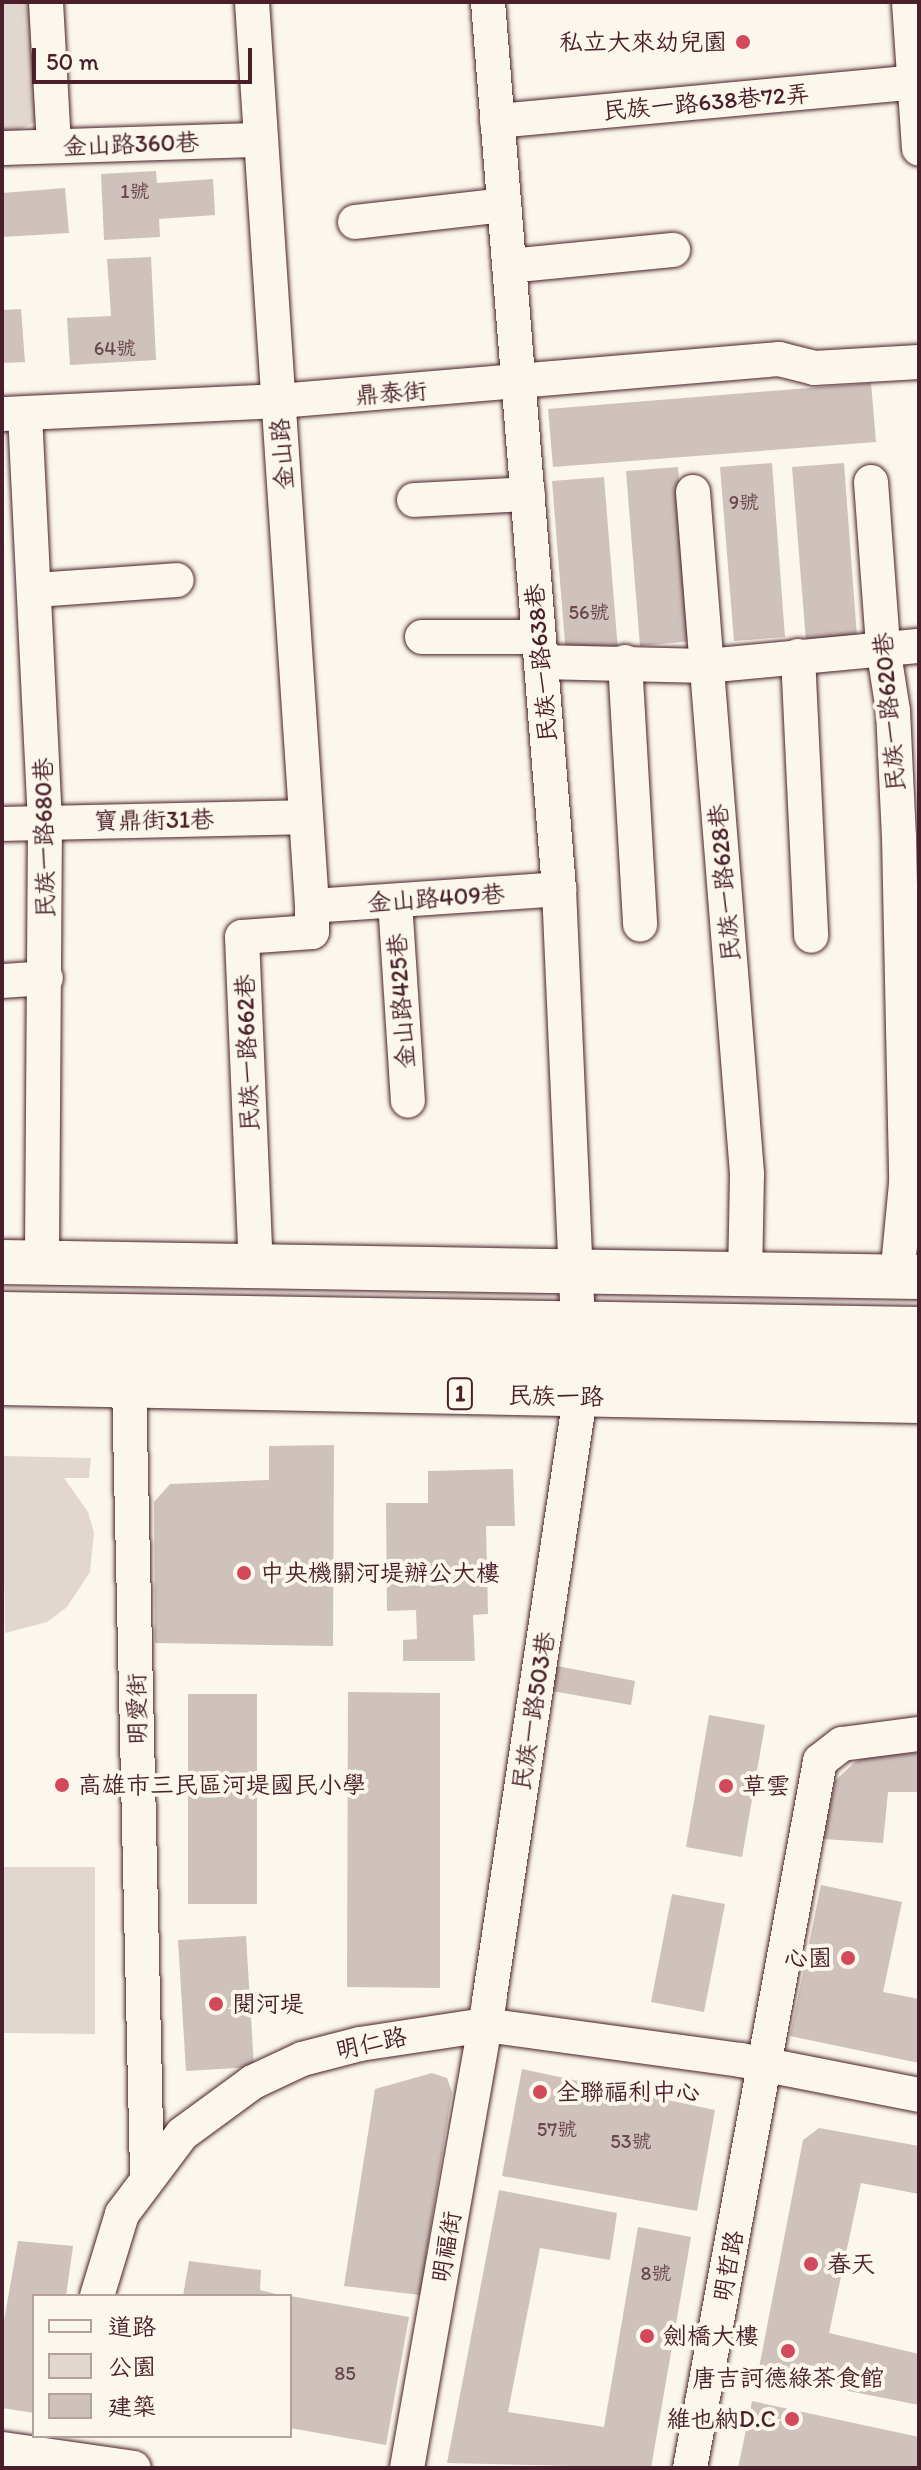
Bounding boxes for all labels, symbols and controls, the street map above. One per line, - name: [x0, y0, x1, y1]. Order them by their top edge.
- place label: 私立大來幼兒園: [559, 28, 727, 56]
- scale bar: [36, 32, 256, 82]
- marker: 私立大來幼兒園: [734, 33, 752, 51]
- text: 50 m: [46, 47, 99, 76]
- street label: 民族一路638巷72弄: [601, 79, 811, 125]
- street label: 金山路360巷: [62, 127, 200, 161]
- house number: 1號: [120, 179, 150, 203]
- house number: 64號: [94, 336, 136, 360]
- street label: 鼎泰街: [354, 376, 428, 410]
- street label: 金山路: [265, 417, 299, 491]
- house number: 9號: [729, 490, 759, 514]
- street label: 民族一路638巷: [520, 583, 562, 743]
- house number: 56號: [568, 600, 610, 624]
- street label: 民族一路620巷: [868, 631, 910, 793]
- street label: 民族一路680巷: [28, 757, 60, 919]
- street label: 民族一路628巷: [703, 803, 745, 963]
- street label: 寶鼎街31巷: [94, 805, 214, 835]
- street label: 金山路409巷: [366, 879, 506, 917]
- street label: 金山路425巷: [382, 932, 420, 1070]
- street label: 民族一路662巷: [230, 974, 264, 1132]
- road number: 1: [446, 1376, 474, 1412]
- street label: 民族一路: [508, 1381, 604, 1411]
- place label: 中央機關河堤辦公大樓: [260, 1559, 500, 1587]
- marker: 中央機關河堤辦公大樓: [235, 1564, 253, 1582]
- street label: 民族一路503巷: [506, 1630, 560, 1792]
- street label: 明愛街: [122, 1673, 152, 1745]
- place label: 高雄市三民區河堤國民小學: [78, 1771, 366, 1799]
- place label: 草雲: [742, 1772, 790, 1800]
- marker: 高雄市三民區河堤國民小學: [53, 1776, 71, 1794]
- marker: 草雲: [717, 1777, 735, 1795]
- place label: 心園: [784, 1944, 832, 1972]
- marker: 心園: [839, 1949, 857, 1967]
- place label: 閱河堤: [232, 1990, 304, 2018]
- marker: 閱河堤: [207, 1995, 225, 2013]
- street label: 明仁路: [333, 2021, 409, 2065]
- place label: 全聯福利中心: [556, 2078, 700, 2106]
- marker: 全聯福利中心: [531, 2083, 549, 2101]
- house number: 57號: [537, 2117, 577, 2141]
- house number: 53號: [610, 2129, 652, 2153]
- street label: 明福街: [426, 2209, 466, 2285]
- street label: 明哲路: [707, 2228, 749, 2304]
- place label: 春天: [827, 2250, 875, 2278]
- marker: 春天: [802, 2255, 820, 2273]
- house number: 8號: [641, 2261, 671, 2285]
- legend: [32, 2294, 292, 2438]
- text: 道路: [108, 2312, 156, 2341]
- place label: 劍橋大樓: [663, 2322, 759, 2350]
- marker: 劍橋大樓: [638, 2327, 656, 2345]
- marker: 唐吉訶德綠茶食館: [779, 2342, 797, 2360]
- text: 公園: [108, 2352, 156, 2381]
- house number: 85: [334, 2361, 356, 2385]
- place label: 唐吉訶德綠茶食館: [692, 2364, 884, 2392]
- text: 建築: [108, 2392, 156, 2421]
- place label: 維也納D.C: [667, 2405, 776, 2433]
- marker: 維也納D.C: [783, 2410, 801, 2428]

